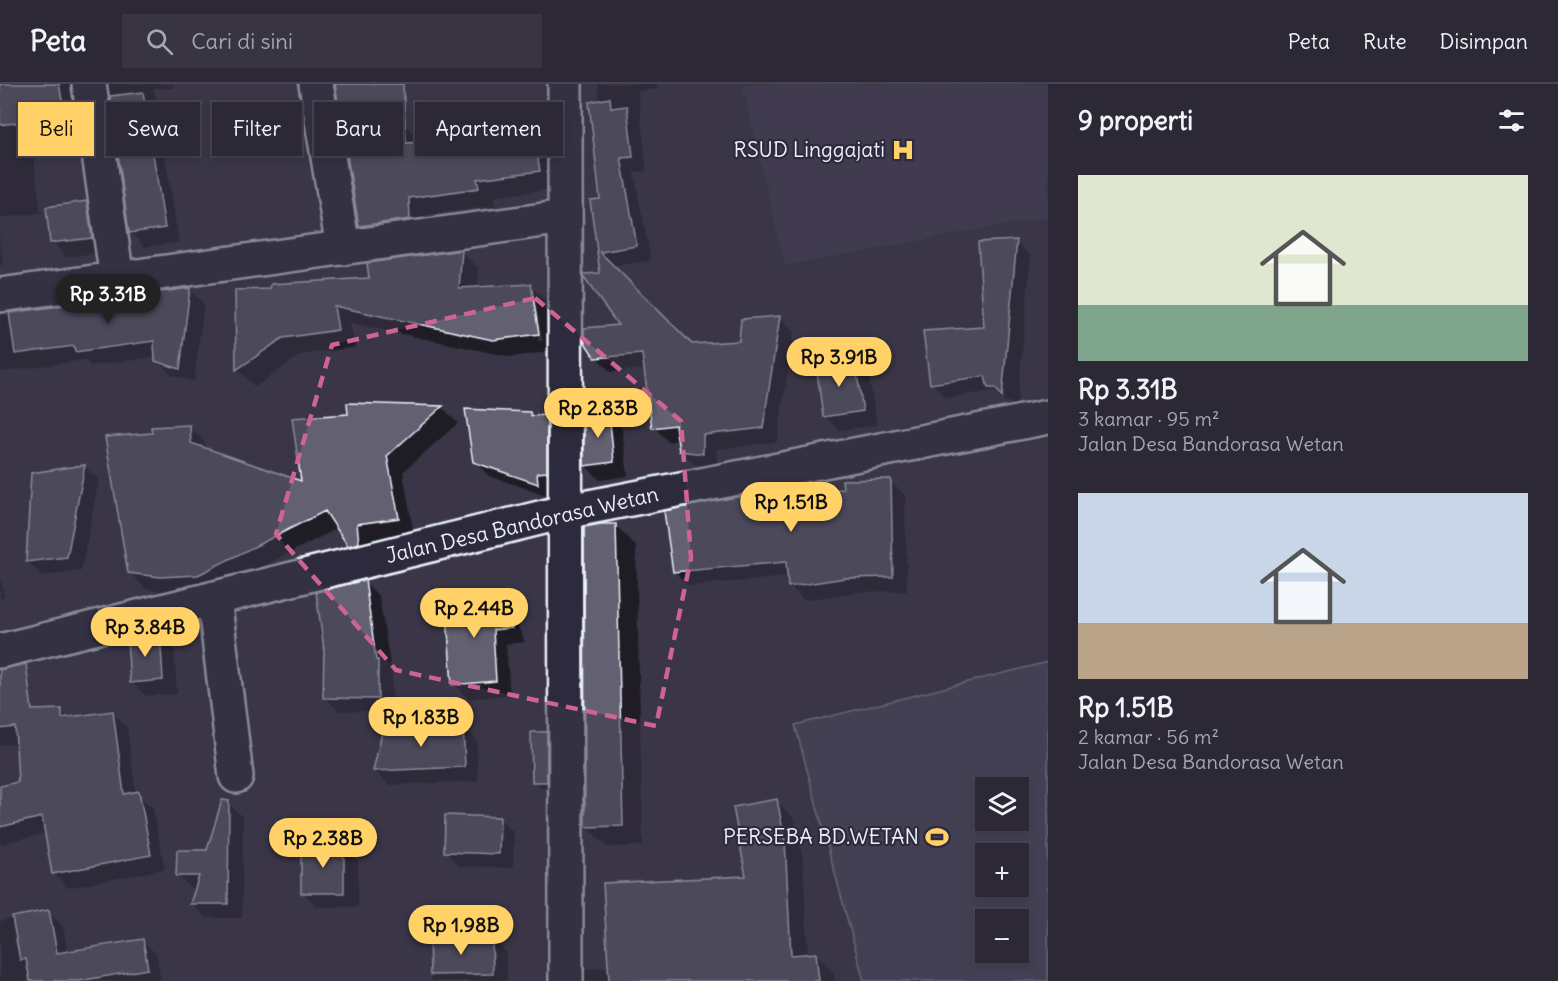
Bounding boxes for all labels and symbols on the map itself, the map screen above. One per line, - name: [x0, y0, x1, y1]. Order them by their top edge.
- place label: RSUD Linggajati: [734, 136, 885, 163]
- hospital icon: RSUD Linggajati: [890, 137, 916, 163]
- pin: Rp 3.31B: [46, 274, 170, 325]
- pin: Rp 3.91B: [777, 337, 901, 388]
- pin: Rp 2.83B: [536, 388, 660, 439]
- street label: Jalan Desa Bandorasa Wetan: [383, 480, 661, 569]
- pin: Rp 1.51B: [729, 482, 853, 533]
- pin: Rp 2.44B: [412, 588, 536, 639]
- pin: Rp 3.84B: [83, 607, 207, 658]
- pin: Rp 1.83B: [359, 697, 483, 748]
- pin: Rp 2.38B: [261, 818, 385, 869]
- place label: PERSEBA BD.WETAN: [723, 823, 919, 850]
- sports icon: PERSEBA BD.WETAN: [924, 824, 950, 850]
- pin: Rp 1.98B: [399, 905, 523, 956]

